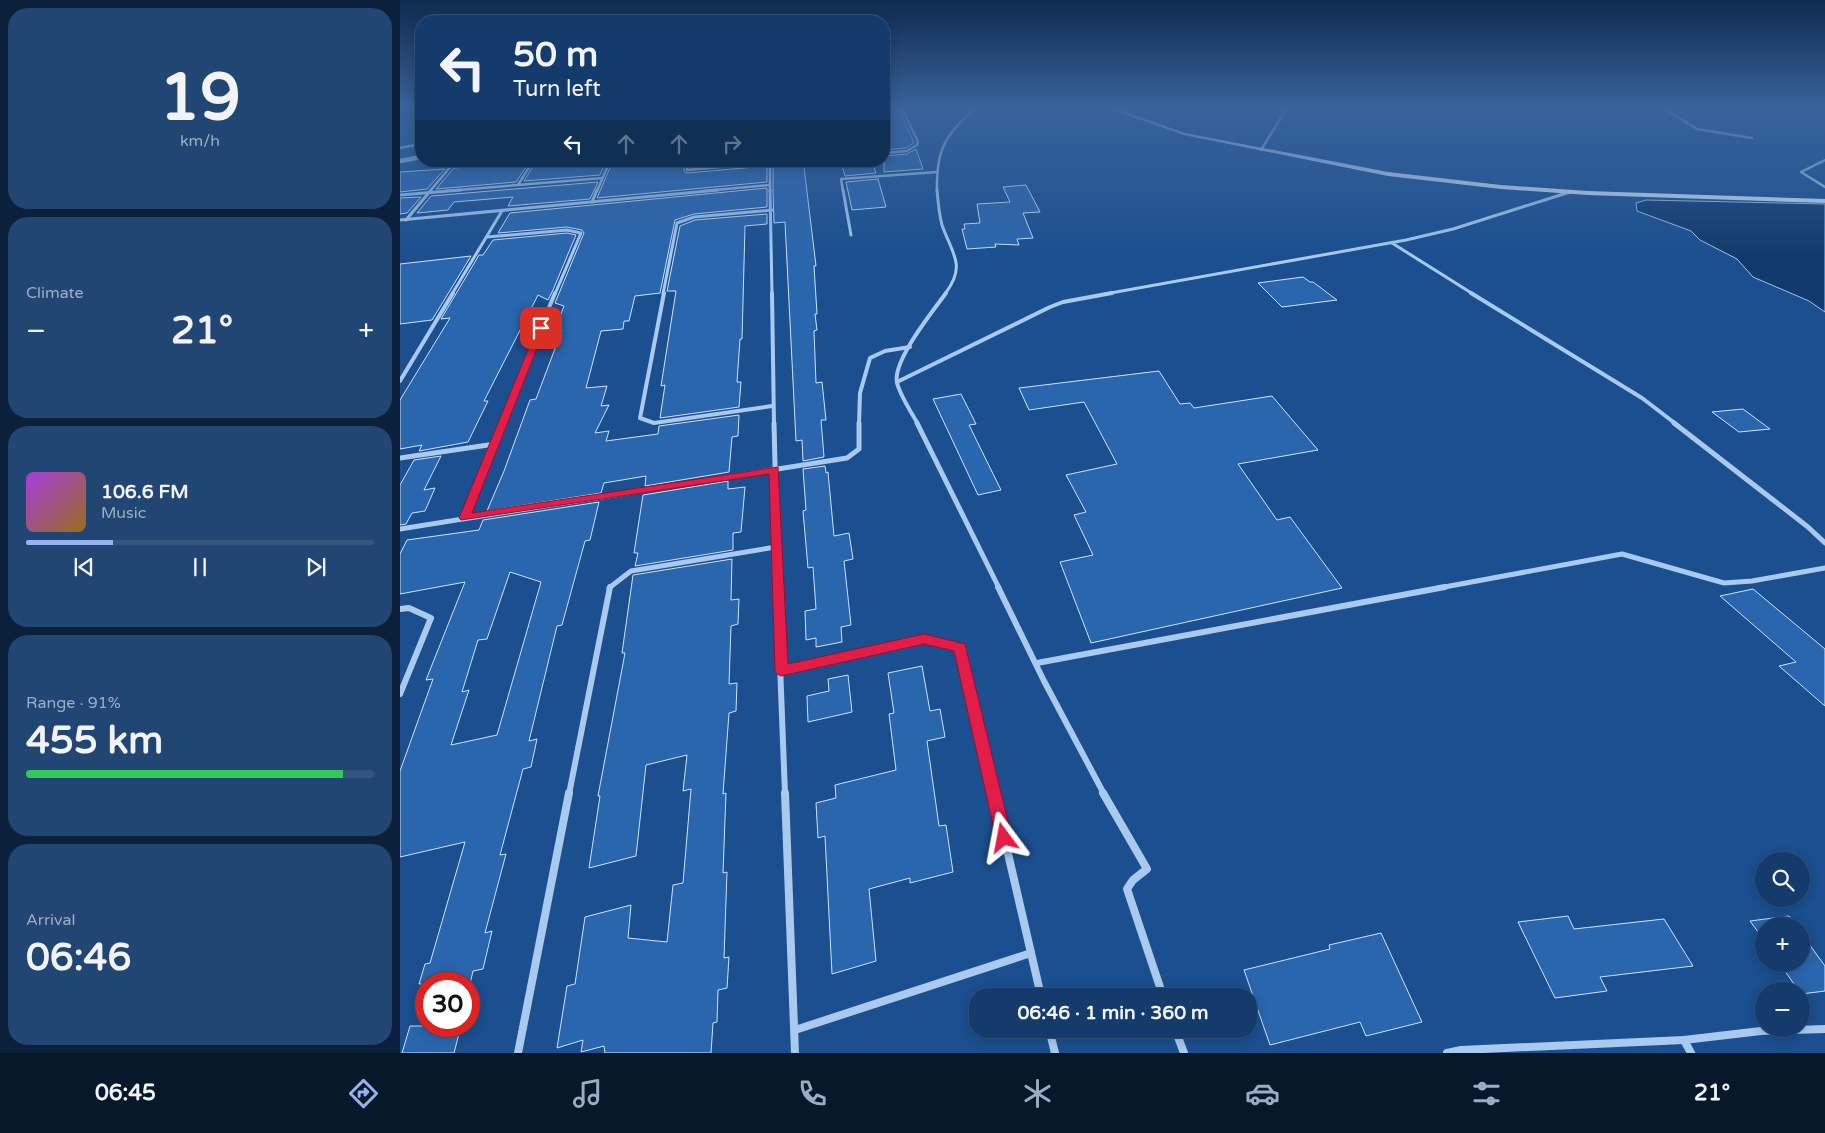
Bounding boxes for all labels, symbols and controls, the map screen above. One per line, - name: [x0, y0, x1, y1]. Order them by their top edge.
- text: 50 m: [513, 34, 598, 76]
- icon: left: [430, 35, 495, 100]
- text: 19: [159, 59, 241, 138]
- text: Turn left: [513, 76, 601, 102]
- icon: left: [559, 130, 587, 158]
- icon: ahead: [612, 130, 640, 158]
- icon: ahead: [665, 130, 693, 158]
- icon: right: [718, 130, 746, 158]
- text: km/h: [180, 131, 220, 151]
- text: Climate: [26, 283, 84, 303]
- pin: [520, 307, 562, 349]
- text: 21°: [171, 308, 233, 354]
- text: −: [26, 314, 46, 348]
- text: +: [358, 314, 374, 348]
- icon: arrive: [527, 314, 555, 342]
- text: 106.6 FM: [101, 481, 189, 503]
- text: Music: [101, 503, 146, 523]
- icon: previous: [70, 553, 98, 581]
- icon: pause: [186, 553, 214, 581]
- icon: next: [302, 553, 330, 581]
- text: Range · 91%: [26, 693, 121, 713]
- text: 455 km: [26, 718, 163, 764]
- position arrow: [977, 811, 1029, 863]
- map controls: [1755, 852, 1810, 1037]
- button: search: [1755, 852, 1810, 907]
- text: Arrival: [26, 910, 75, 930]
- button: +: [1755, 917, 1810, 972]
- text: 06:46: [26, 935, 131, 981]
- speed limit sign: 30: [415, 972, 480, 1037]
- button: −: [1755, 982, 1810, 1037]
- text: 06:46 · 1 min · 360 m: [1017, 1002, 1209, 1024]
- icon: directions: [346, 1076, 381, 1111]
- icon: music: [570, 1076, 605, 1111]
- icon: phone: [795, 1076, 830, 1111]
- icon: climate: [1020, 1076, 1055, 1111]
- icon: car: [1245, 1076, 1280, 1111]
- icon: filters: [1469, 1076, 1504, 1111]
- text: 06:45: [95, 1080, 156, 1106]
- text: 21°: [1694, 1080, 1730, 1106]

